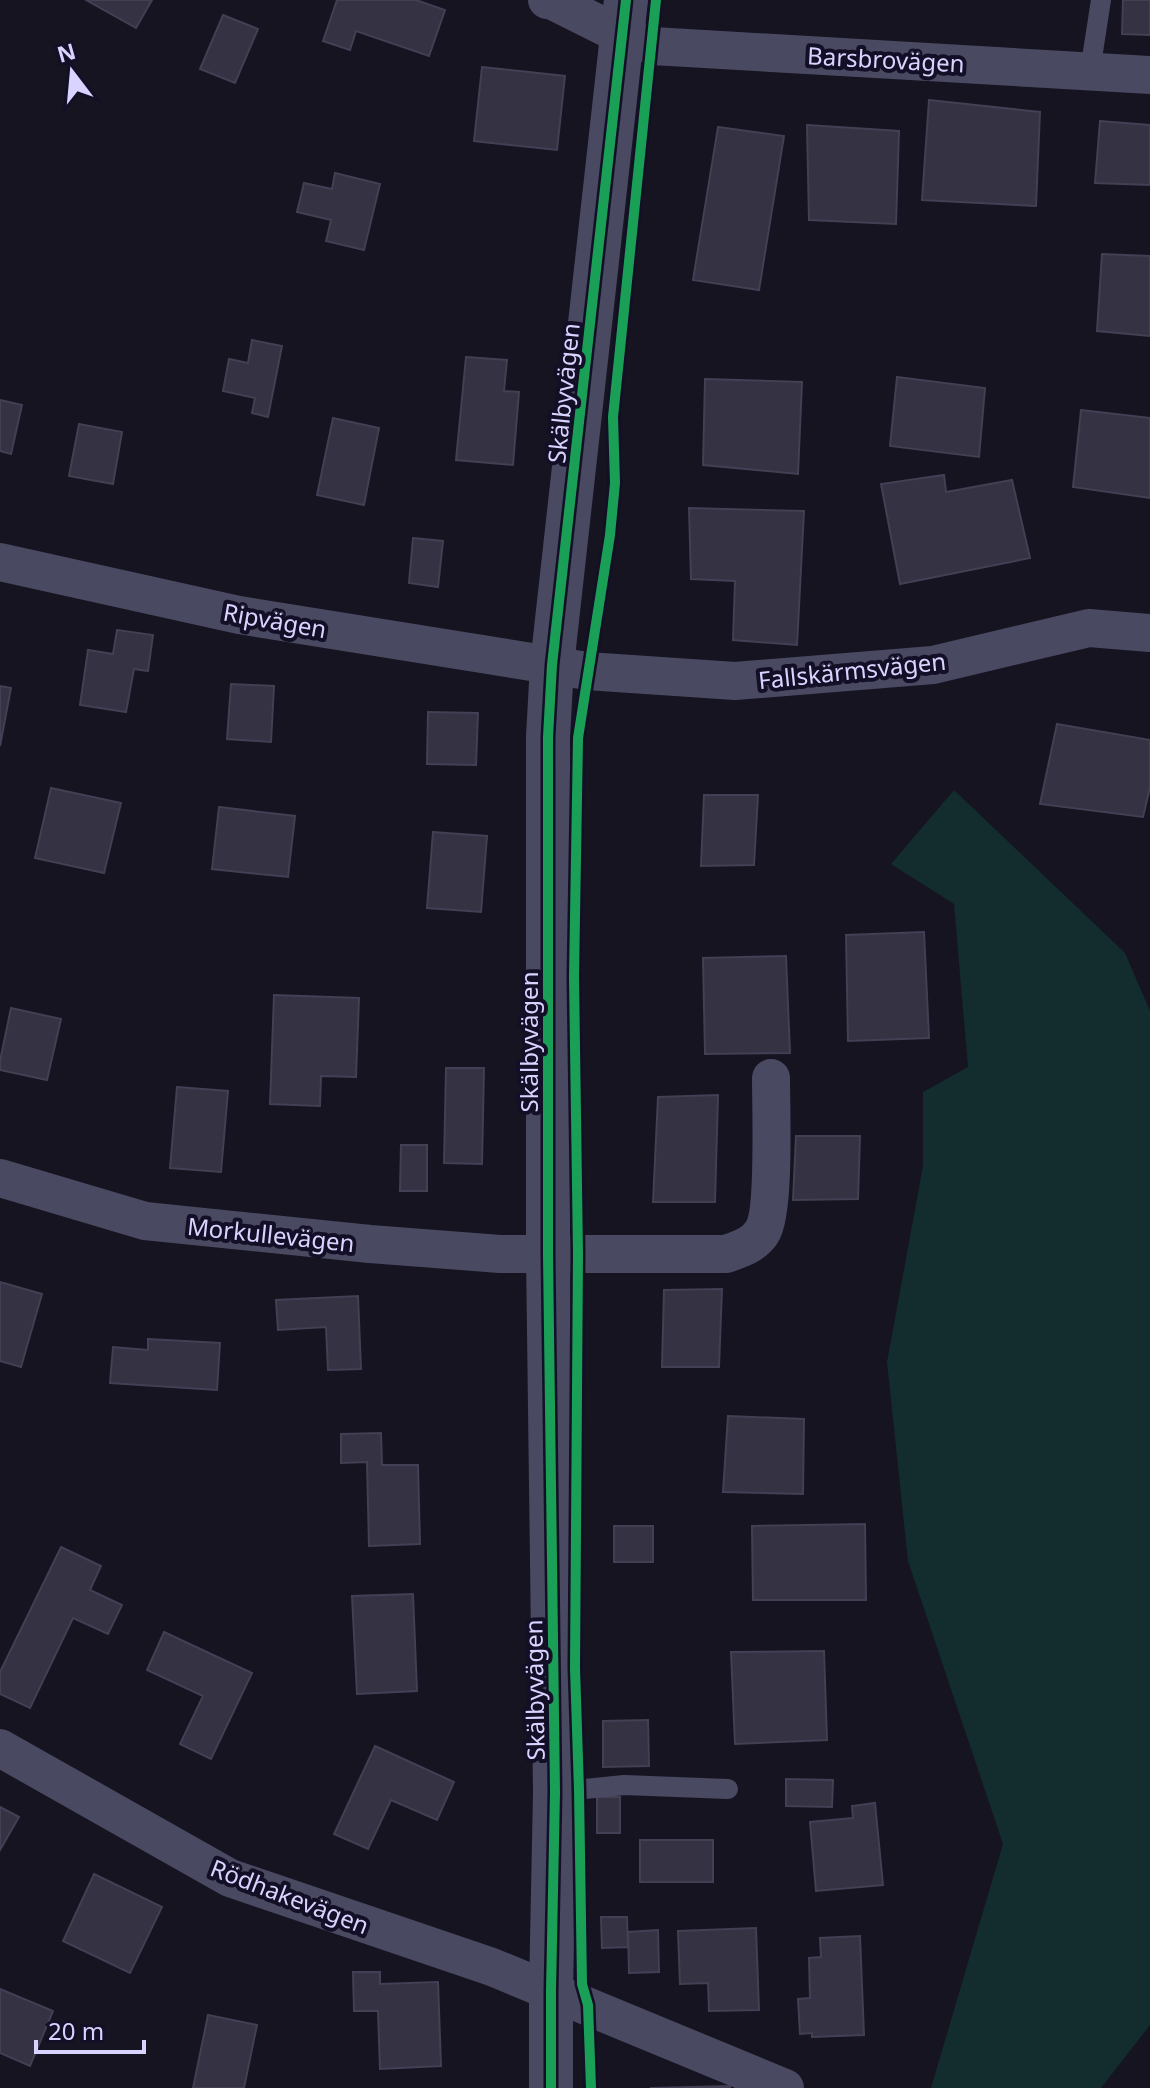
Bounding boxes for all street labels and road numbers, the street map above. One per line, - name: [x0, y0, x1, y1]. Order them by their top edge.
- street label: Barsbrovägen: [806, 38, 966, 80]
- street label: Skälbyvägen: [539, 321, 587, 465]
- street label: Ripvägen: [221, 595, 329, 645]
- street label: Fallskärmsvägen: [756, 644, 948, 696]
- street label: Skälbyvägen: [512, 972, 545, 1112]
- street label: Morkullevägen: [186, 1209, 356, 1259]
- street label: Skälbyvägen: [516, 1619, 552, 1761]
- street label: Rödhakevägen: [206, 1851, 374, 1941]

